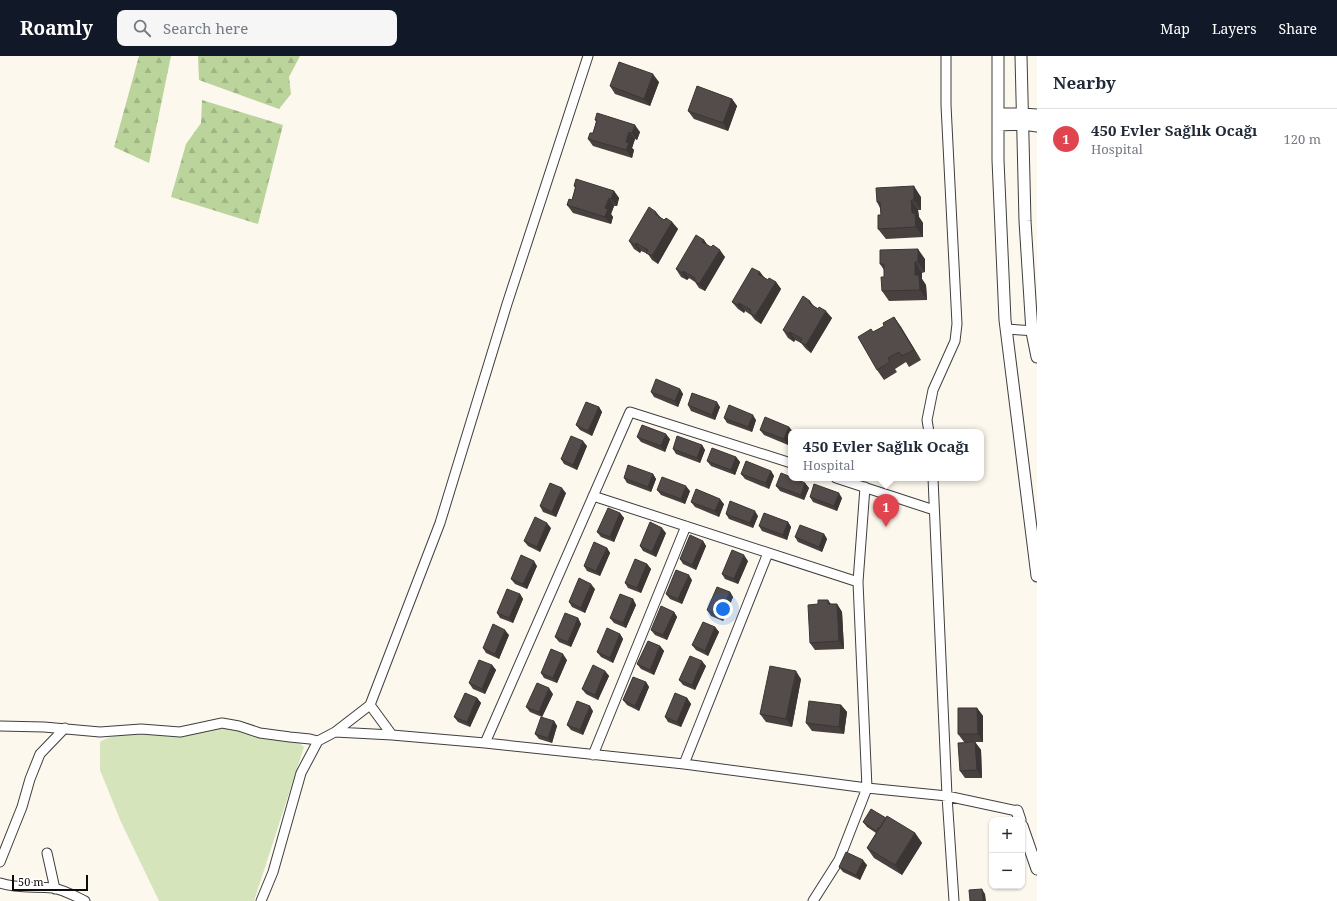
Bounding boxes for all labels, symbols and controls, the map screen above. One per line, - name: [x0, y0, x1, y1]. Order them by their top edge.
- search box: [117, 10, 397, 46]
- text: Roamly: [20, 15, 93, 41]
- icon: search: [131, 17, 153, 39]
- text: Search here: [163, 18, 248, 38]
- text: Map: [1160, 19, 1190, 38]
- text: Layers: [1212, 19, 1257, 38]
- text: Share: [1279, 19, 1317, 38]
- text: Nearby: [1053, 71, 1116, 94]
- text: 450 Evler Sağlık Ocağı: [1091, 120, 1257, 140]
- text: 1: [1062, 130, 1070, 148]
- text: 120 m: [1284, 130, 1321, 148]
- text: Hospital: [1091, 140, 1143, 158]
- popup: [788, 429, 984, 481]
- text: 450 Evler Sağlık Ocağı: [803, 436, 969, 456]
- text: Hospital: [803, 456, 855, 474]
- pin: 1: [873, 494, 899, 527]
- your location: [713, 599, 733, 619]
- map controls: [989, 817, 1025, 889]
- button: +: [989, 817, 1025, 853]
- button: −: [989, 853, 1025, 889]
- scale bar: [12, 873, 88, 892]
- text: 50 m: [18, 874, 44, 889]

